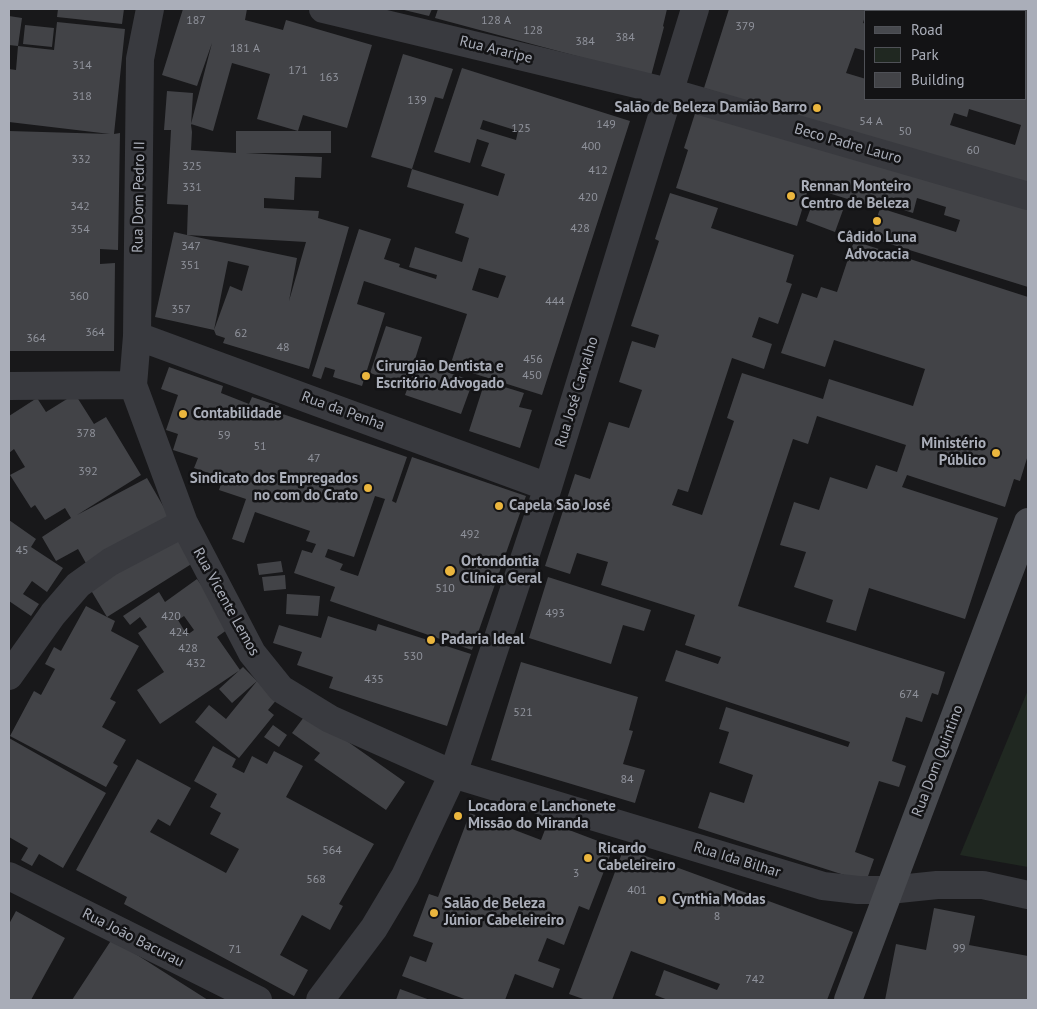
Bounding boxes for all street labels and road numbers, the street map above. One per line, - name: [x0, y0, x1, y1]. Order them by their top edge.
- street label: Rua Araripe: [458, 32, 534, 68]
- street label: Beco Padre Lauro: [792, 120, 904, 168]
- street label: Rua Dom Pedro II: [129, 141, 149, 253]
- street label: Rua José Carvalho: [552, 334, 602, 450]
- street label: Rua da Penha: [299, 388, 387, 434]
- street label: Rua Vicente Lemos: [189, 545, 263, 659]
- street label: Rua Dom Quintino: [908, 703, 968, 819]
- street label: Rua Ida Bilhar: [691, 838, 783, 882]
- street label: Rua João Bacurau: [79, 905, 187, 971]

